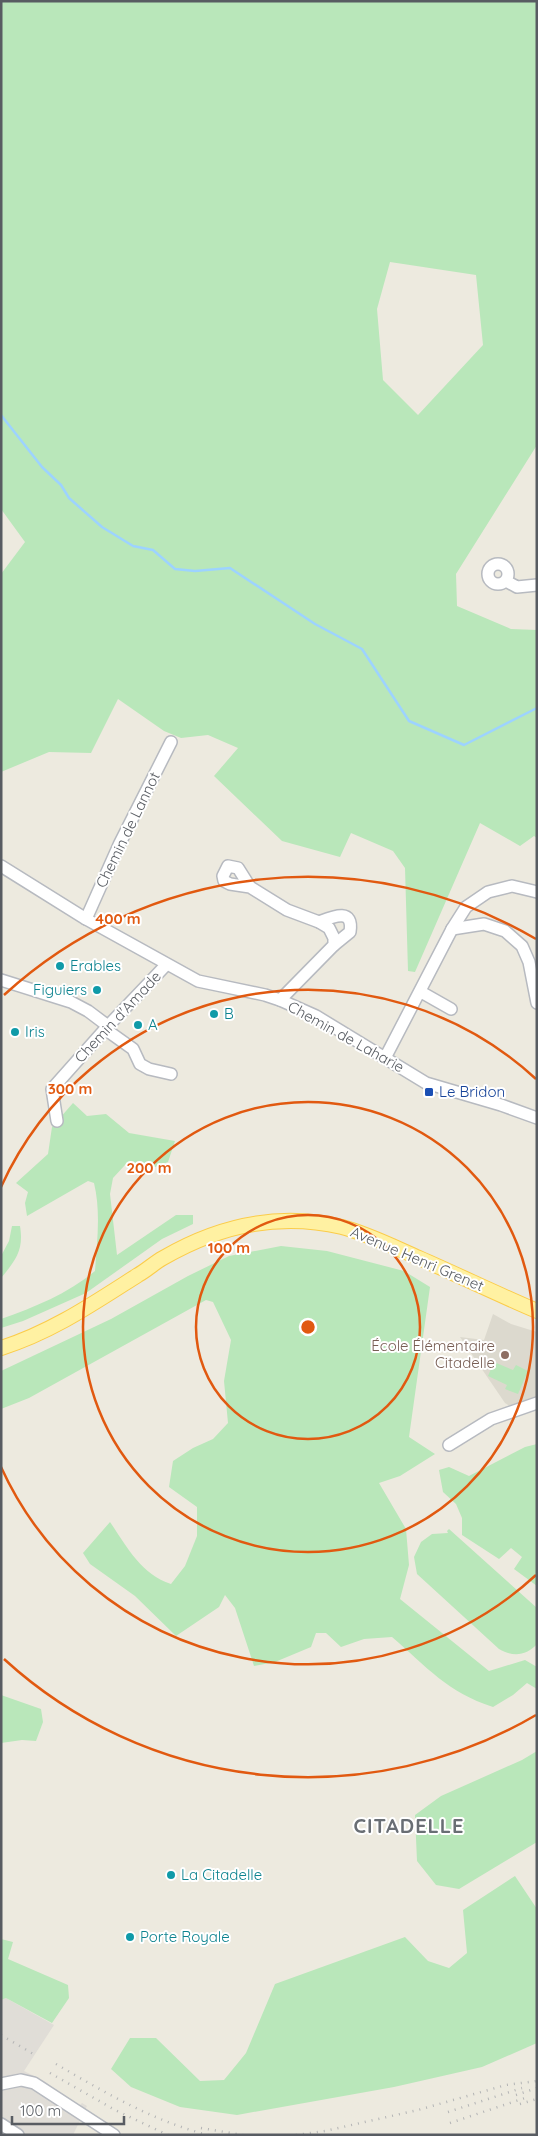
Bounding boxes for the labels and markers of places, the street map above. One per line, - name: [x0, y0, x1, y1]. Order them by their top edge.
- place label: Erables: [70, 956, 121, 975]
- marker: Erables: [54, 960, 66, 972]
- place label: Figuiers: [33, 980, 87, 999]
- marker: Figuiers: [91, 984, 103, 996]
- place label: B: [224, 1004, 234, 1023]
- marker: B: [208, 1008, 220, 1020]
- place label: A: [148, 1016, 158, 1034]
- marker: A: [132, 1019, 144, 1031]
- place label: Iris: [25, 1022, 45, 1041]
- marker: Iris: [9, 1026, 21, 1038]
- place label: Le Bridon: [439, 1082, 505, 1101]
- marker: Le Bridon: [423, 1086, 435, 1098]
- centre of rings: [299, 1318, 317, 1336]
- place label: École Élémentaire Citadelle: [371, 1336, 495, 1372]
- marker: École Élémentaire Citadelle: [499, 1349, 511, 1361]
- place label: La Citadelle: [181, 1865, 262, 1884]
- marker: La Citadelle: [165, 1869, 177, 1881]
- place label: Porte Royale: [140, 1927, 230, 1946]
- marker: Porte Royale: [124, 1931, 136, 1943]

